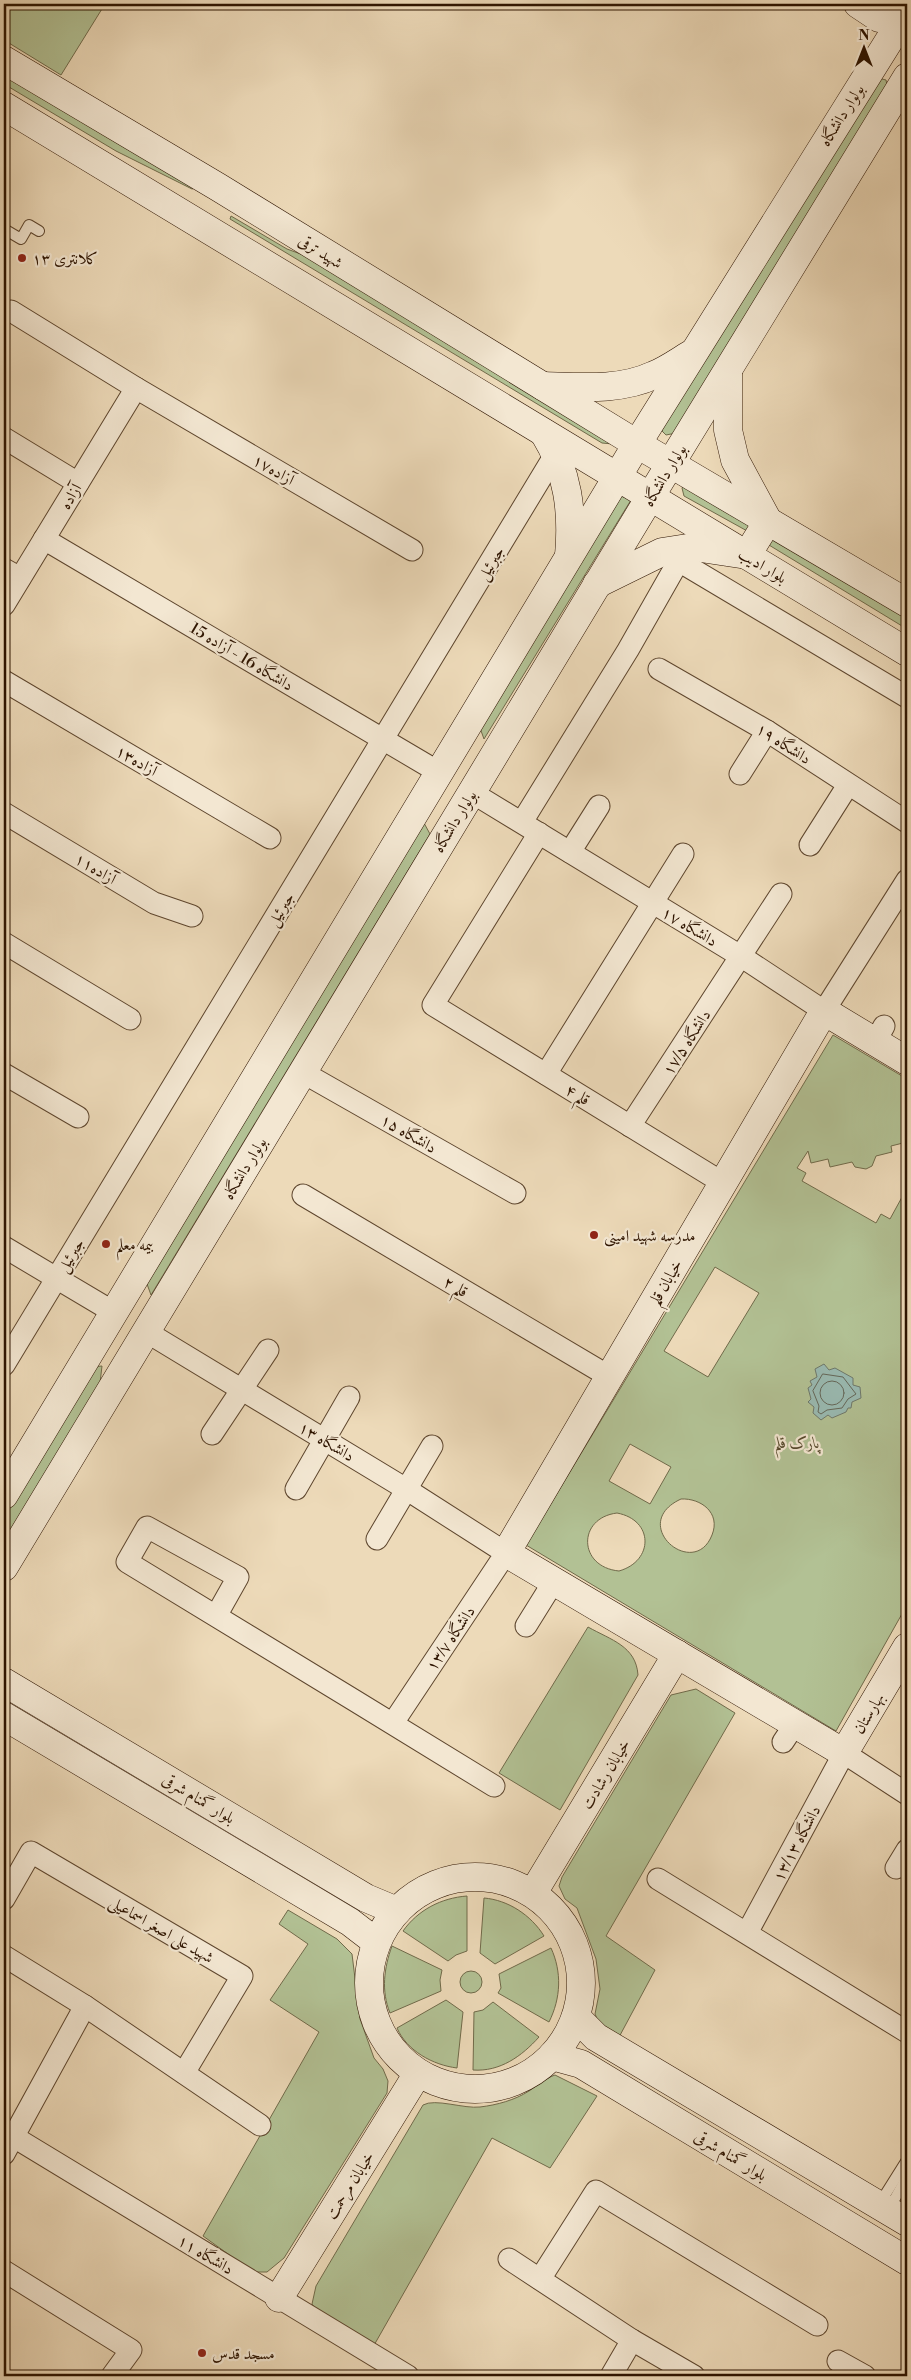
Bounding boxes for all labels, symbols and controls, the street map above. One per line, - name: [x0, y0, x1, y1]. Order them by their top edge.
- north arrow: [838, 22, 888, 72]
- text: N: [858, 27, 870, 45]
- street label: بولوار دانشگاه: [814, 80, 869, 150]
- street label: شهید ترقی: [294, 230, 346, 273]
- place label: کلانتری ۱۳: [32, 249, 98, 269]
- marker: کلانتری ۱۳: [16, 252, 28, 264]
- street label: بولوار دانشگاه: [638, 440, 691, 510]
- street label: آزاده۱۷: [249, 450, 299, 491]
- street label: آزاده: [55, 479, 87, 513]
- street label: جبرئیل: [473, 543, 510, 585]
- street label: بلوار ادیب: [735, 544, 790, 588]
- street label: دانشگاه 16 - آزاده 15: [186, 617, 297, 696]
- street label: دانشگاه ۱۹: [752, 718, 815, 769]
- street label: آزاده۱۳: [112, 741, 162, 782]
- street label: بولوار دانشگاه: [428, 786, 481, 856]
- street label: آزاده۱۱: [71, 849, 121, 890]
- street label: جبرئیل: [263, 889, 300, 931]
- street label: دانشگاه ۱۷: [658, 902, 721, 951]
- street label: دانشگاه ۱۷/۵: [658, 1006, 715, 1079]
- street label: قلم ۴: [558, 1080, 593, 1115]
- street label: دانشگاه ۱۵: [377, 1109, 441, 1158]
- street label: بولوار دانشگاه: [218, 1133, 271, 1203]
- place label: مدرسه شهید امینی: [604, 1226, 695, 1247]
- marker: مدرسه شهید امینی: [588, 1229, 600, 1241]
- street label: جبرئیل: [53, 1235, 90, 1277]
- place label: بیمه معلم: [116, 1235, 154, 1261]
- marker: بیمه معلم: [100, 1238, 112, 1250]
- street label: خیابان قلم: [645, 1256, 692, 1312]
- street label: قلم ۲: [436, 1272, 471, 1307]
- street label: دانشگاه ۱۳: [295, 1417, 358, 1466]
- park label: پارک قلم: [774, 1433, 822, 1459]
- street label: دانشگاه ۱۳/۷: [421, 1602, 480, 1675]
- street label: بهارستان: [849, 1689, 889, 1738]
- street label: خیابان رشادت: [577, 1736, 635, 1813]
- street label: بلوار گمنام شرقی: [156, 1768, 239, 1832]
- street label: دانشگاه ۱۳/۱۳: [768, 1802, 825, 1885]
- street label: شهید علی اصغر اسماعیلی: [105, 1892, 217, 1969]
- street label: بلوار گمنام شرقی: [688, 2125, 771, 2189]
- street label: خیابان مرحمت: [321, 2148, 379, 2224]
- street label: دانشگاه ۱۱: [174, 2230, 237, 2279]
- place label: مسجد قدس: [212, 2344, 275, 2364]
- marker: مسجد قدس: [196, 2347, 208, 2359]

